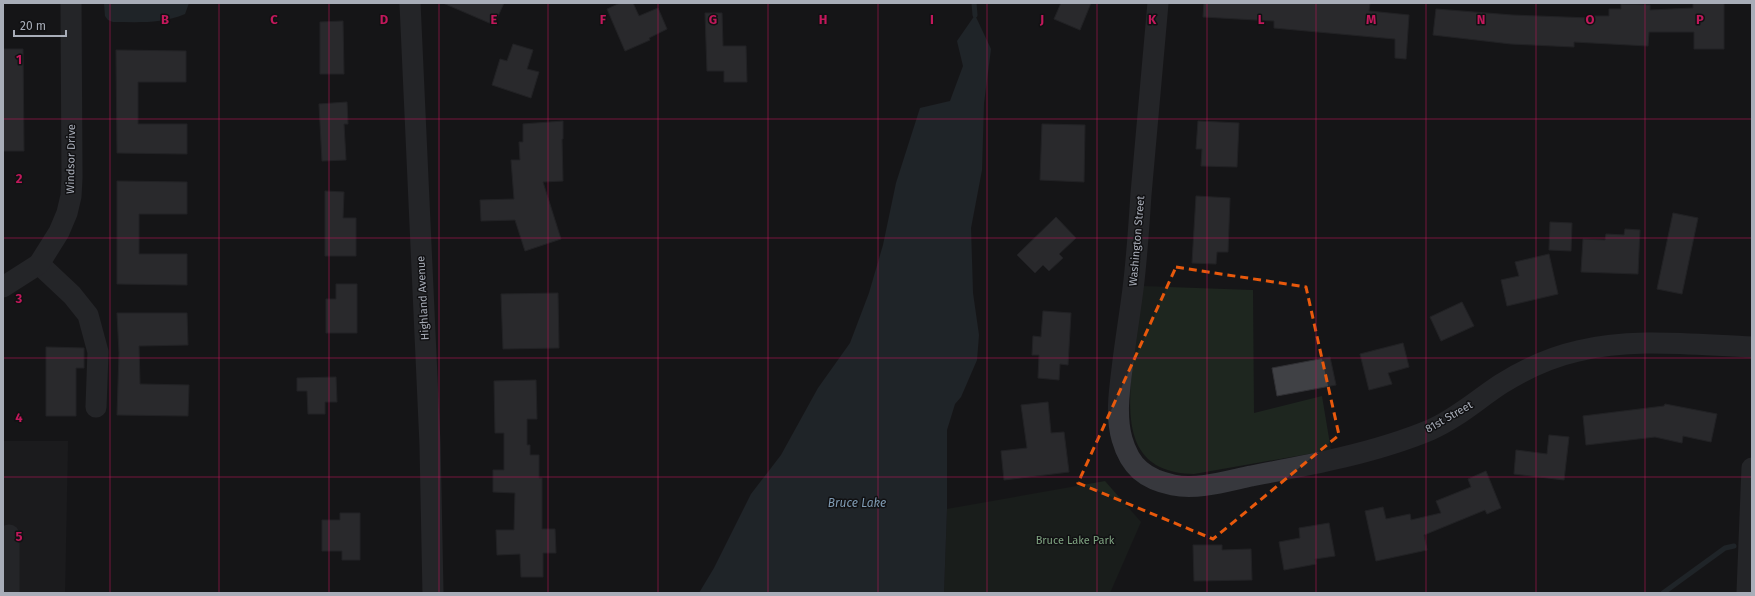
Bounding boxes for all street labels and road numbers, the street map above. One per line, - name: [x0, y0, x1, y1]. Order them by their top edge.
- street label: Windsor Drive: [64, 124, 78, 194]
- street label: Washington Street: [1127, 195, 1147, 287]
- street label: Highland Avenue: [414, 256, 432, 340]
- street label: 81st Street: [1423, 398, 1475, 436]

